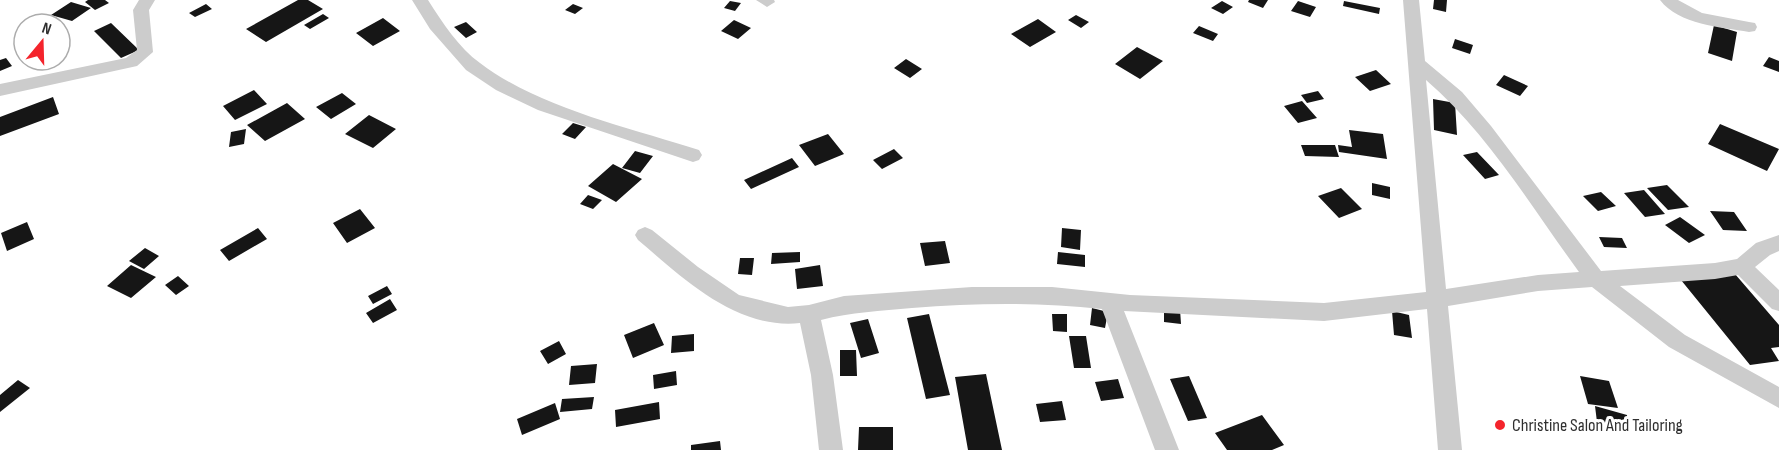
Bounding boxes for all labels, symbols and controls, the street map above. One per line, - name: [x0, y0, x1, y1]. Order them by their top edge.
- north arrow: [12, 12, 72, 72]
- text: N: [39, 19, 54, 40]
- place label: Christine Salon And Tailoring: [1512, 415, 1683, 436]
- marker: Christine Salon And Tailoring: [1493, 418, 1507, 432]

